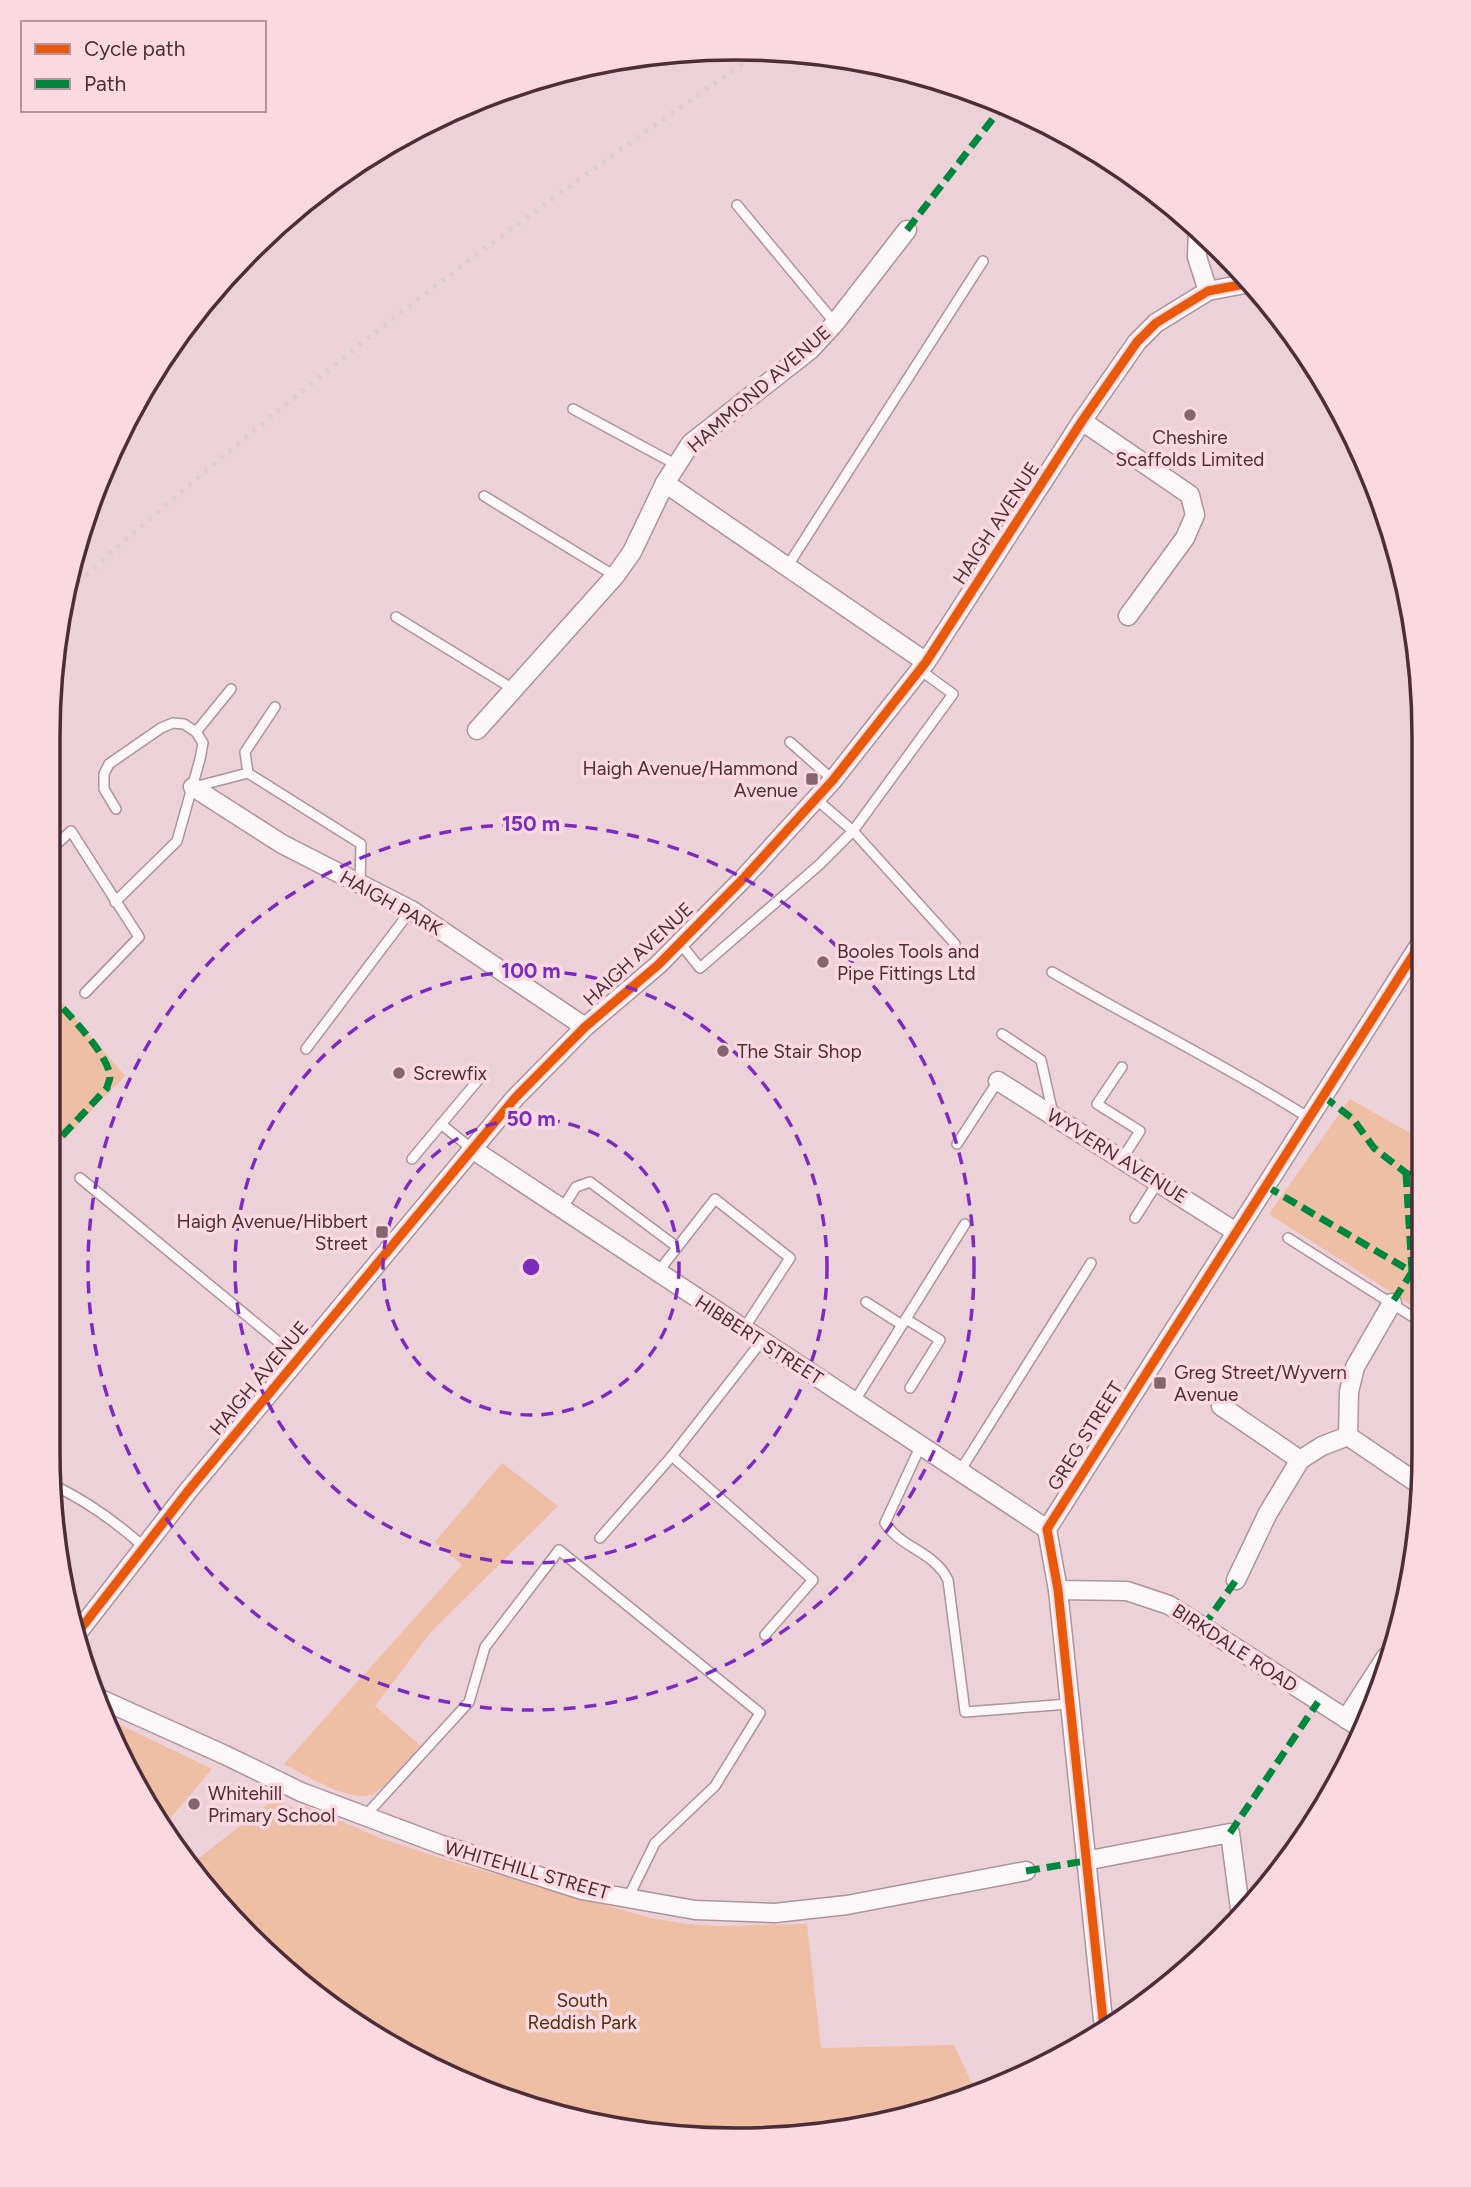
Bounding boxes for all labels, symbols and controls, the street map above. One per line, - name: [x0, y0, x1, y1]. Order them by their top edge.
- legend: [21, 21, 266, 112]
- text: Cycle path: [84, 36, 185, 61]
- text: Path: [84, 71, 126, 96]
- street label: HAMMOND AVENUE: [683, 321, 835, 457]
- marker: Cheshire Scaffolds Limited: [1182, 407, 1198, 423]
- place label: Cheshire Scaffolds Limited: [1116, 426, 1264, 471]
- street label: HAIGH AVENUE: [948, 457, 1044, 589]
- place label: Haigh Avenue/Hammond Avenue: [582, 757, 798, 802]
- marker: Haigh Avenue/Hammond Avenue: [804, 771, 820, 787]
- text: 150 m: [502, 811, 560, 836]
- street label: HAIGH PARK: [336, 866, 446, 941]
- street label: HAIGH AVENUE: [578, 897, 698, 1011]
- place label: Booles Tools and Pipe Fittings Ltd: [837, 940, 979, 985]
- marker: Booles Tools and Pipe Fittings Ltd: [815, 954, 831, 970]
- text: 100 m: [501, 958, 561, 983]
- place label: The Stair Shop: [737, 1040, 862, 1063]
- marker: The Stair Shop: [715, 1043, 731, 1059]
- place label: Screwfix: [413, 1062, 487, 1085]
- marker: Screwfix: [391, 1065, 407, 1081]
- street label: WYVERN AVENUE: [1043, 1104, 1191, 1208]
- text: 50 m: [506, 1106, 556, 1131]
- place label: Haigh Avenue/Hibbert Street: [177, 1210, 368, 1255]
- marker: Haigh Avenue/Hibbert Street: [374, 1224, 390, 1240]
- centre of rings: [519, 1255, 543, 1279]
- street label: HIBBERT STREET: [691, 1290, 828, 1390]
- street label: HAIGH AVENUE: [205, 1316, 313, 1440]
- place label: Greg Street/Wyvern Avenue: [1174, 1361, 1347, 1406]
- marker: Greg Street/Wyvern Avenue: [1152, 1375, 1168, 1391]
- street label: GREG STREET: [1042, 1377, 1128, 1495]
- street label: BIRKDALE ROAD: [1168, 1599, 1302, 1697]
- place label: Whitehill Primary School: [208, 1782, 336, 1827]
- marker: Whitehill Primary School: [186, 1796, 202, 1812]
- street label: WHITEHILL STREET: [442, 1835, 613, 1905]
- park label: South Reddish Park: [527, 1989, 637, 2034]

